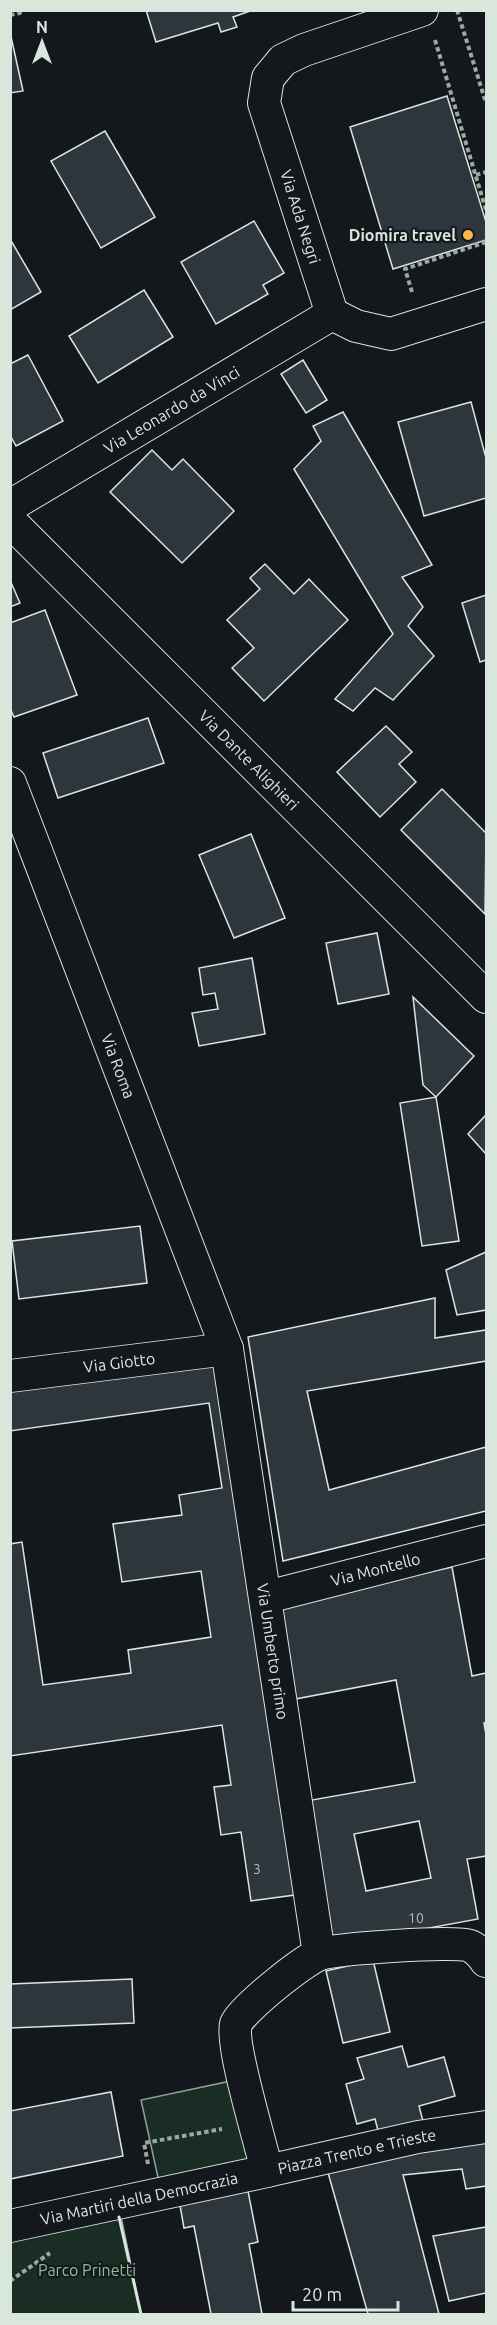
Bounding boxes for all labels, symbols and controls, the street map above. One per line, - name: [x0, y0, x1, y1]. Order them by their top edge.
- north arrow: [12, 12, 72, 72]
- text: N: [36, 18, 48, 36]
- street label: Via Ada Negri: [277, 167, 324, 266]
- place label: Diomira travel: [349, 226, 456, 244]
- marker: Diomira travel: [461, 228, 475, 242]
- street label: Via Leonardo da Vinci: [100, 362, 243, 457]
- street label: Via Dante Alighieri: [195, 706, 303, 814]
- street label: Via Roma: [98, 1031, 139, 1101]
- street label: Via Giotto: [82, 1349, 156, 1376]
- street label: Via Montello: [329, 1549, 422, 1589]
- street label: Via Umberto primo: [254, 1582, 292, 1721]
- house number: 3: [253, 1861, 261, 1877]
- house number: 10: [408, 1910, 424, 1926]
- street label: Piazza Trento e Trieste: [276, 2125, 437, 2177]
- street label: Via Martiri della Democrazia: [39, 2168, 240, 2228]
- park label: Parco Prinetti: [38, 2261, 136, 2279]
- scale bar: [293, 2274, 398, 2312]
- text: 20 m: [302, 2284, 342, 2304]

